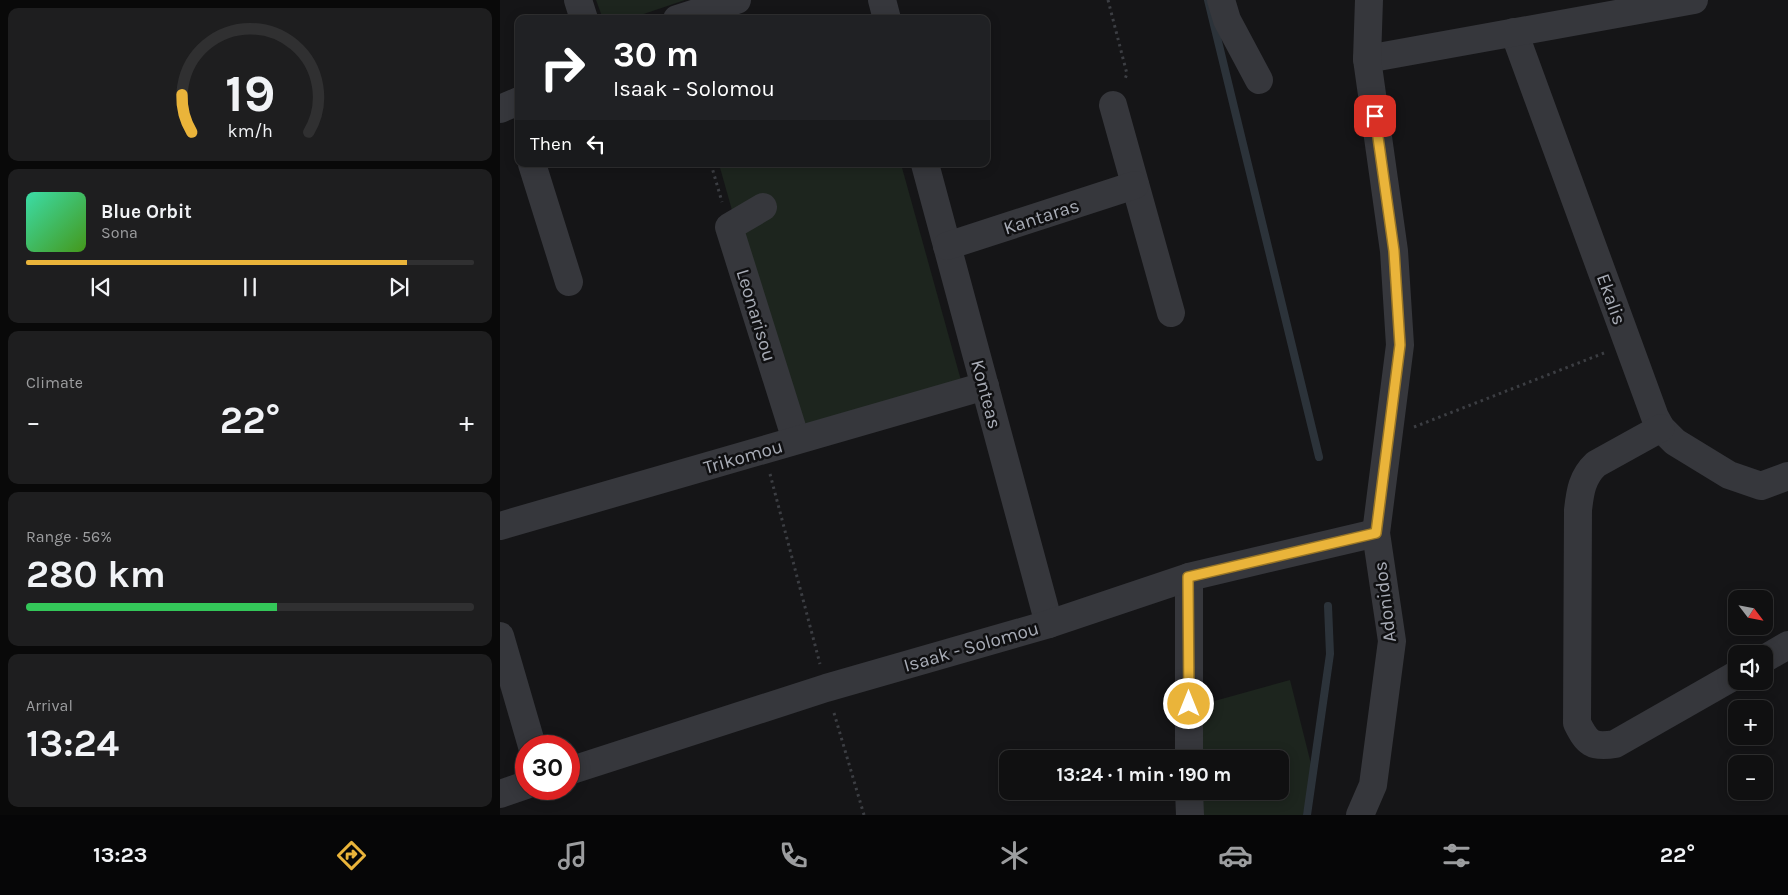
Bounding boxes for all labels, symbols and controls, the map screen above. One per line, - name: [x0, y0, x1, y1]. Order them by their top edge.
- text: 30 m: [613, 34, 699, 75]
- icon: right: [530, 35, 595, 100]
- text: 19: [225, 63, 275, 124]
- text: Isaak - Solomou: [613, 76, 775, 102]
- pin: [1354, 95, 1396, 137]
- icon: arrive: [1361, 102, 1389, 130]
- text: km/h: [227, 121, 273, 142]
- icon: left: [582, 130, 610, 158]
- text: Then: [530, 133, 572, 155]
- street label: Kantaras: [1001, 194, 1082, 240]
- text: Blue Orbit: [101, 201, 192, 223]
- text: Sona: [101, 223, 138, 242]
- street label: Leonarisou: [732, 266, 781, 364]
- street label: Ekalis: [1592, 271, 1630, 328]
- icon: previous: [87, 273, 115, 301]
- icon: pause: [236, 273, 264, 301]
- icon: next: [385, 273, 413, 301]
- street label: Konteas: [966, 357, 1006, 431]
- text: Climate: [26, 373, 83, 392]
- text: 22°: [220, 398, 280, 443]
- text: −: [26, 405, 41, 438]
- text: +: [459, 405, 474, 438]
- street label: Trikomou: [701, 435, 785, 479]
- text: Range · 56%: [26, 527, 112, 546]
- text: 280 km: [26, 552, 166, 597]
- street label: Adonidos: [1369, 560, 1401, 644]
- north arrow: [1728, 590, 1772, 635]
- map controls: [1728, 590, 1773, 800]
- street label: Isaak - Solomou: [901, 617, 1042, 677]
- button: sound: [1728, 645, 1773, 690]
- position arrow: [1162, 677, 1214, 729]
- text: Arrival: [26, 696, 73, 715]
- button: +: [1728, 700, 1773, 745]
- text: 13:24: [26, 721, 119, 766]
- speed limit sign: 30: [515, 735, 580, 800]
- button: −: [1728, 755, 1773, 800]
- text: 13:24 · 1 min · 190 m: [1057, 764, 1231, 786]
- icon: directions: [334, 838, 369, 873]
- icon: music: [555, 838, 590, 873]
- icon: phone: [776, 838, 811, 873]
- icon: climate: [997, 838, 1032, 873]
- icon: car: [1218, 838, 1253, 873]
- icon: filters: [1439, 838, 1474, 873]
- text: 13:23: [93, 842, 147, 868]
- text: 22°: [1660, 842, 1695, 868]

